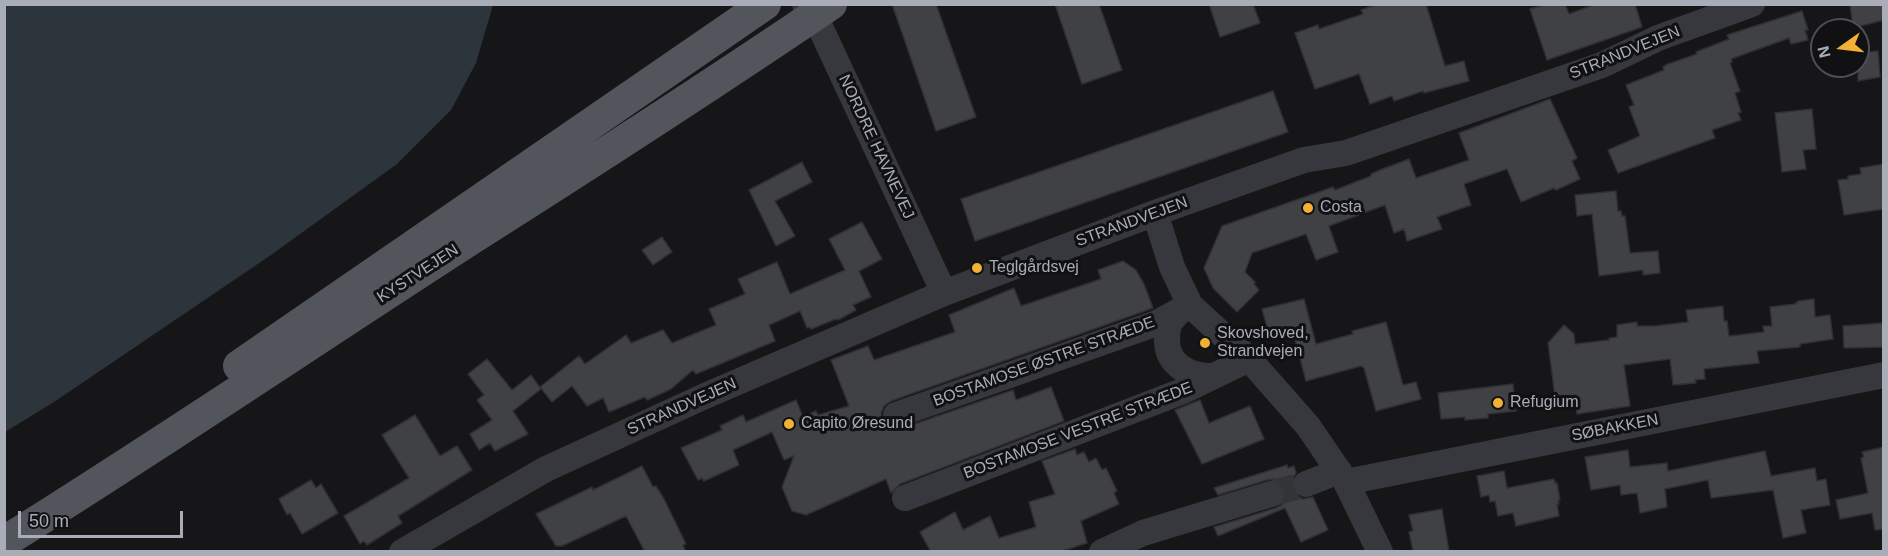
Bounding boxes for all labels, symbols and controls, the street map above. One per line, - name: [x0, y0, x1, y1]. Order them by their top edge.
- north arrow: [1810, 18, 1870, 78]
- street label: STRANDVEJEN: [1567, 22, 1683, 84]
- text: N: [1814, 44, 1834, 60]
- street label: NORDRE HAVNEVEJ: [834, 72, 918, 222]
- street label: STRANDVEJEN: [1074, 193, 1190, 251]
- place label: Costa: [1320, 198, 1362, 218]
- marker: Costa: [1301, 201, 1315, 215]
- street label: KYSTVEJEN: [374, 241, 462, 307]
- place label: Teglgårdsvej: [989, 258, 1079, 278]
- marker: Teglgårdsvej: [970, 261, 984, 275]
- street label: BOSTAMOSE ØSTRE STRÆDE: [931, 313, 1157, 411]
- place label: Skovshoved, Strandvejen: [1217, 324, 1309, 362]
- marker: Skovshoved, Strandvejen: [1198, 336, 1212, 350]
- street label: STRANDVEJEN: [624, 374, 740, 440]
- street label: BOSTAMOSE VESTRE STRÆDE: [961, 378, 1195, 484]
- place label: Refugium: [1510, 393, 1578, 413]
- marker: Refugium: [1491, 396, 1505, 410]
- street label: SØBAKKEN: [1570, 410, 1660, 446]
- place label: Capito Øresund: [801, 414, 913, 434]
- marker: Capito Øresund: [782, 417, 796, 431]
- scale bar: [21, 499, 186, 537]
- text: 50 m: [29, 511, 69, 531]

